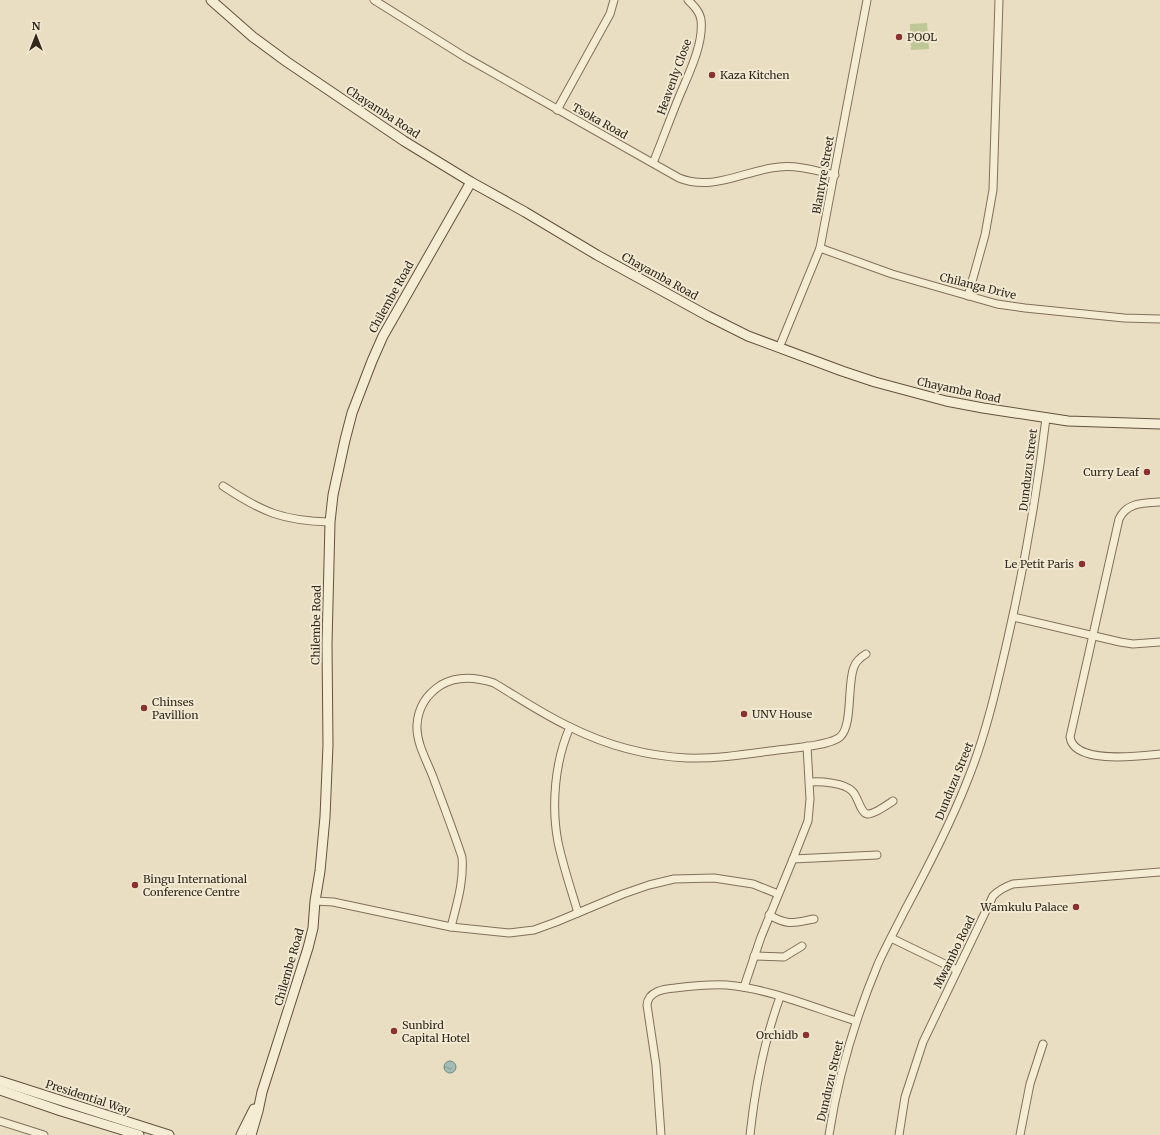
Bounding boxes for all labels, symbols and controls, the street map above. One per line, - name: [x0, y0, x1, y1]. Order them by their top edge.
- north arrow: [16, 16, 56, 56]
- text: N: [32, 19, 41, 33]
- place label: POOL: [907, 30, 937, 44]
- marker: POOL: [894, 32, 904, 42]
- street label: Heavenly Close: [654, 37, 694, 117]
- place label: Kaza Kitchen: [720, 68, 790, 82]
- marker: Kaza Kitchen: [707, 70, 717, 80]
- street label: Chayamba Road: [344, 83, 423, 141]
- street label: Tsoka Road: [570, 100, 631, 142]
- street label: Blantyre Street: [809, 134, 837, 215]
- street label: Chayamba Road: [619, 249, 701, 303]
- street label: Chilembe Road: [366, 258, 417, 335]
- street label: Chilanga Drive: [938, 270, 1018, 302]
- street label: Chayamba Road: [916, 374, 1002, 406]
- street label: Dunduzu Street: [1016, 427, 1040, 512]
- place label: Curry Leaf: [1083, 465, 1140, 479]
- marker: Curry Leaf: [1142, 467, 1152, 477]
- place label: Le Petit Paris: [1005, 557, 1074, 571]
- marker: Le Petit Paris: [1077, 559, 1087, 569]
- street label: Chilembe Road: [308, 585, 324, 665]
- place label: Chinses Pavillion: [152, 695, 199, 722]
- marker: Chinses Pavillion: [139, 703, 149, 713]
- place label: UNV House: [752, 707, 812, 721]
- marker: UNV House: [739, 709, 749, 719]
- street label: Dunduzu Street: [932, 739, 976, 822]
- place label: Bingu International Conference Centre: [143, 872, 248, 899]
- marker: Bingu International Conference Centre: [130, 880, 140, 890]
- place label: Wamkulu Palace: [980, 900, 1068, 914]
- marker: Wamkulu Palace: [1071, 902, 1081, 912]
- street label: Mwambo Road: [930, 913, 978, 991]
- street label: Chilembe Road: [271, 926, 307, 1007]
- place label: Sunbird Capital Hotel: [402, 1018, 470, 1045]
- marker: Sunbird Capital Hotel: [389, 1026, 399, 1036]
- place label: Orchidb: [756, 1028, 798, 1042]
- marker: Orchidb: [801, 1030, 811, 1040]
- street label: Dunduzu Street: [814, 1038, 846, 1123]
- street label: Presidential Way: [44, 1077, 133, 1118]

